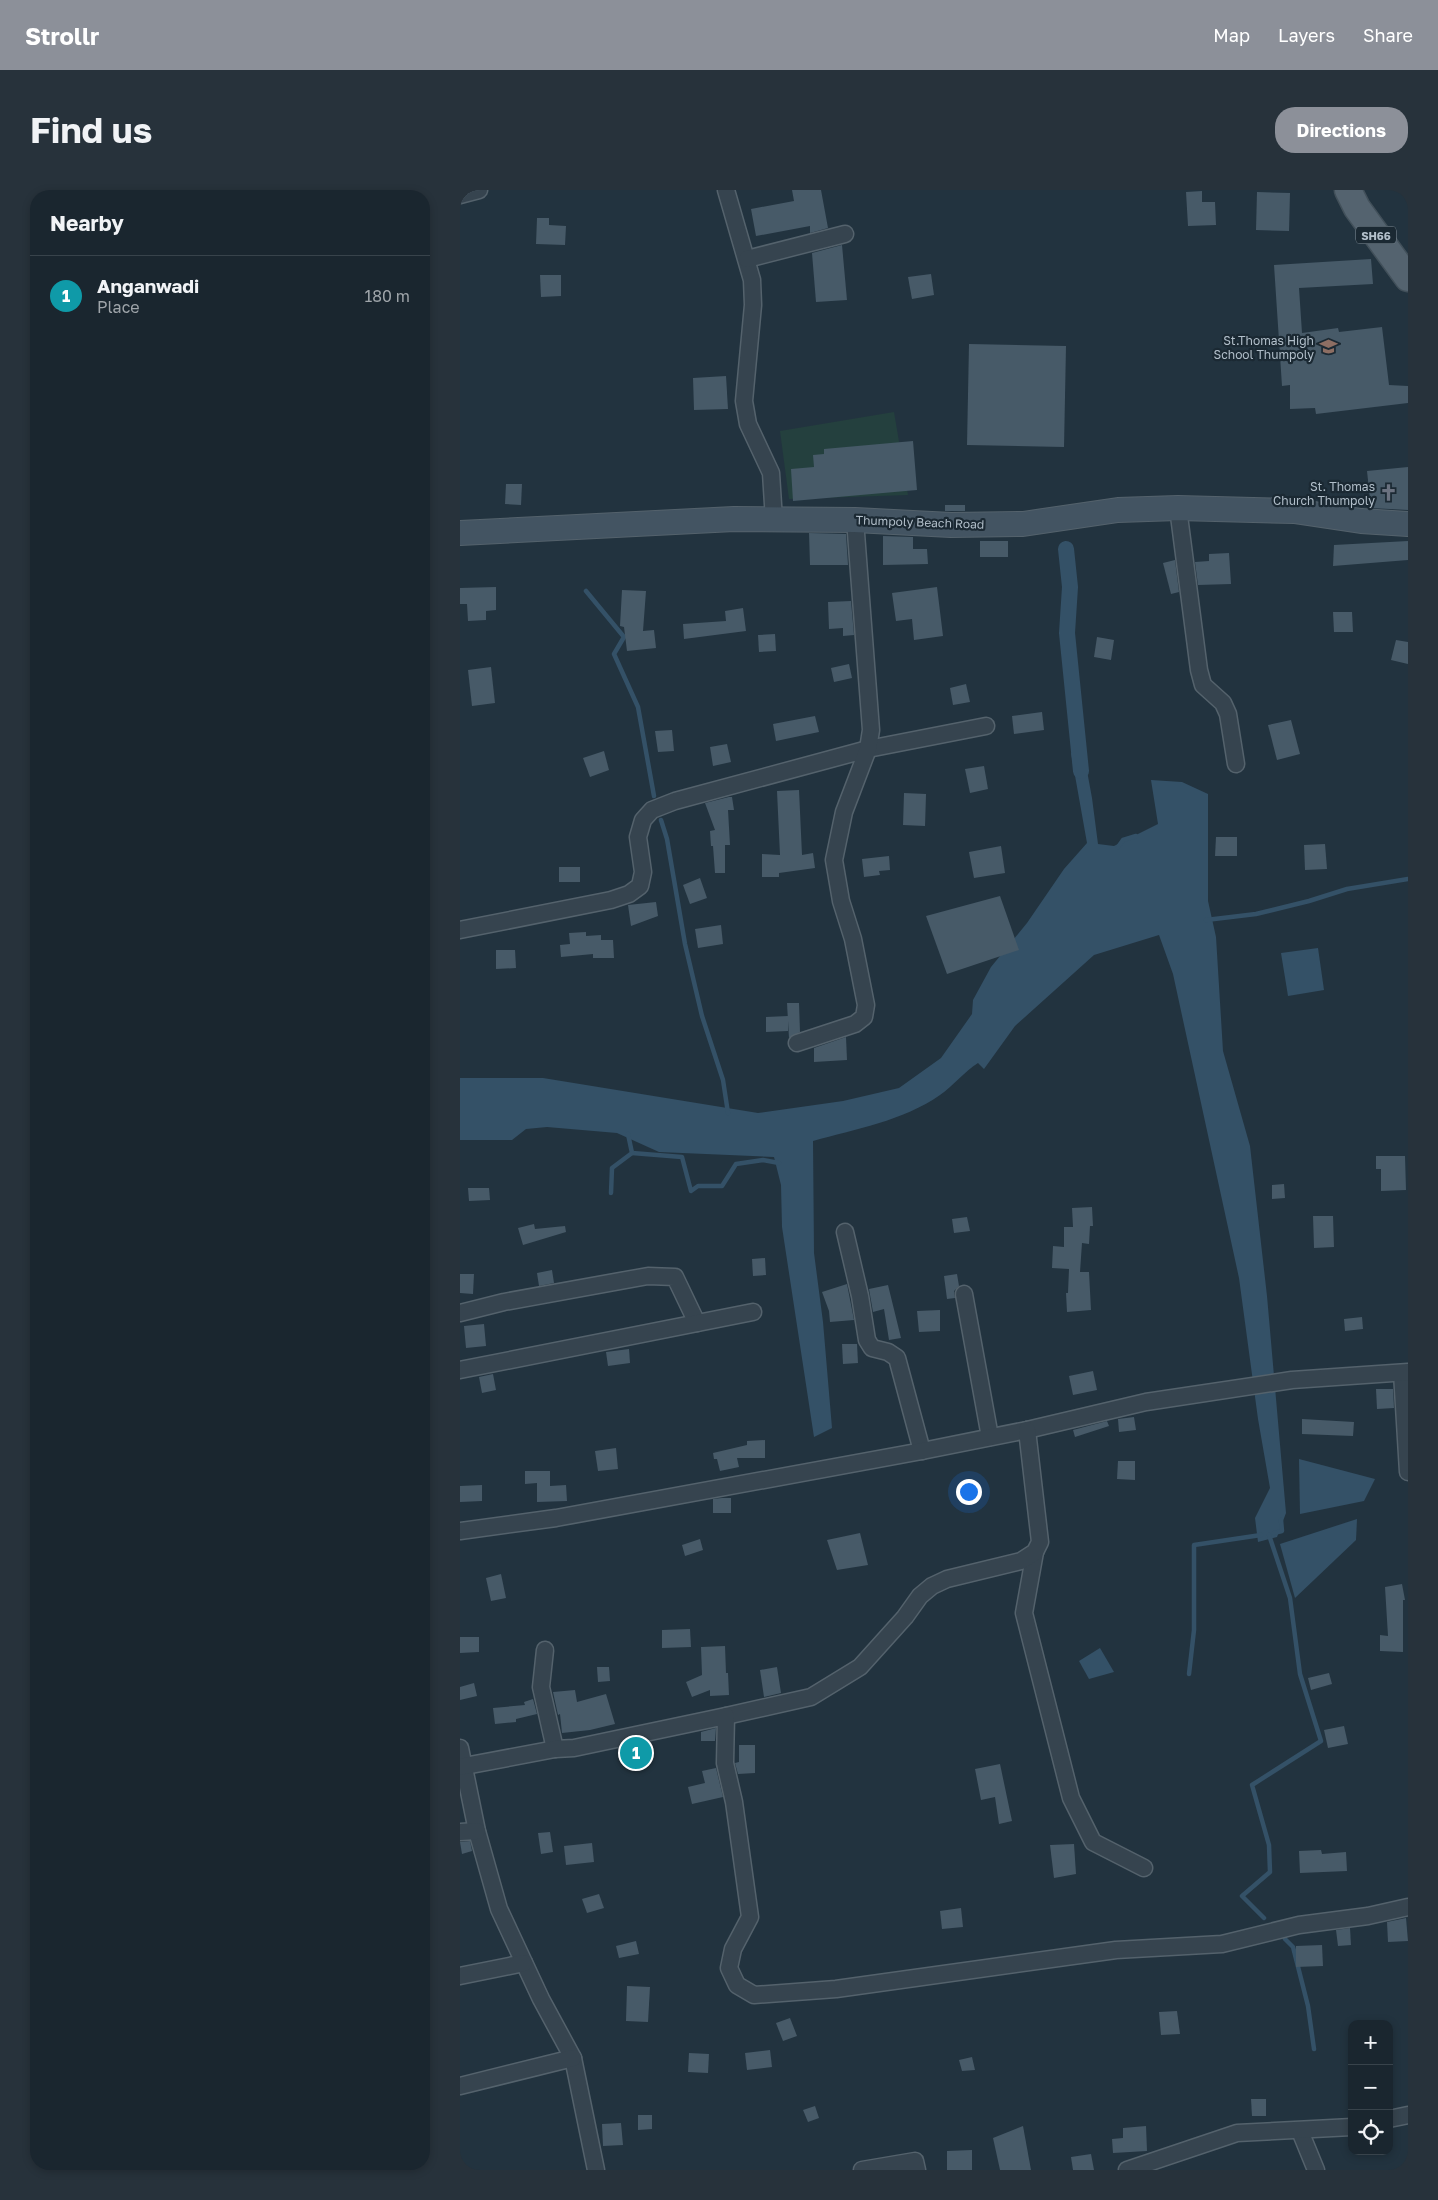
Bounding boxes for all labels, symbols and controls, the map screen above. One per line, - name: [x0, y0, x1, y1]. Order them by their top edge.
- text: Strollr: [25, 21, 99, 50]
- text: Map: [1213, 24, 1250, 46]
- text: Layers: [1278, 24, 1335, 46]
- text: Share: [1363, 24, 1413, 46]
- button: Directions: [1275, 107, 1408, 153]
- text: Find us: [30, 109, 152, 151]
- text: Nearby: [50, 210, 124, 236]
- road number: SH66: [1356, 226, 1396, 244]
- text: Anganwadi: [97, 274, 199, 297]
- text: 1: [62, 286, 70, 306]
- text: 180 m: [364, 286, 410, 306]
- text: Place: [97, 297, 140, 317]
- place label: St.Thomas High School Thumpoly: [1214, 333, 1314, 362]
- school or university icon: St.Thomas High School Thumpoly: [1318, 337, 1338, 357]
- place label: St. Thomas Church Thumpoly: [1273, 479, 1375, 508]
- church icon: St. Thomas Church Thumpoly: [1379, 483, 1399, 503]
- street label: Thumpoly Beach Road: [855, 512, 985, 532]
- your location: [956, 1479, 982, 1505]
- pin: 1: [620, 1734, 652, 1772]
- map controls: [1348, 2020, 1393, 2155]
- button: +: [1348, 2020, 1393, 2065]
- button: −: [1348, 2065, 1393, 2110]
- button: locate: [1348, 2110, 1393, 2155]

